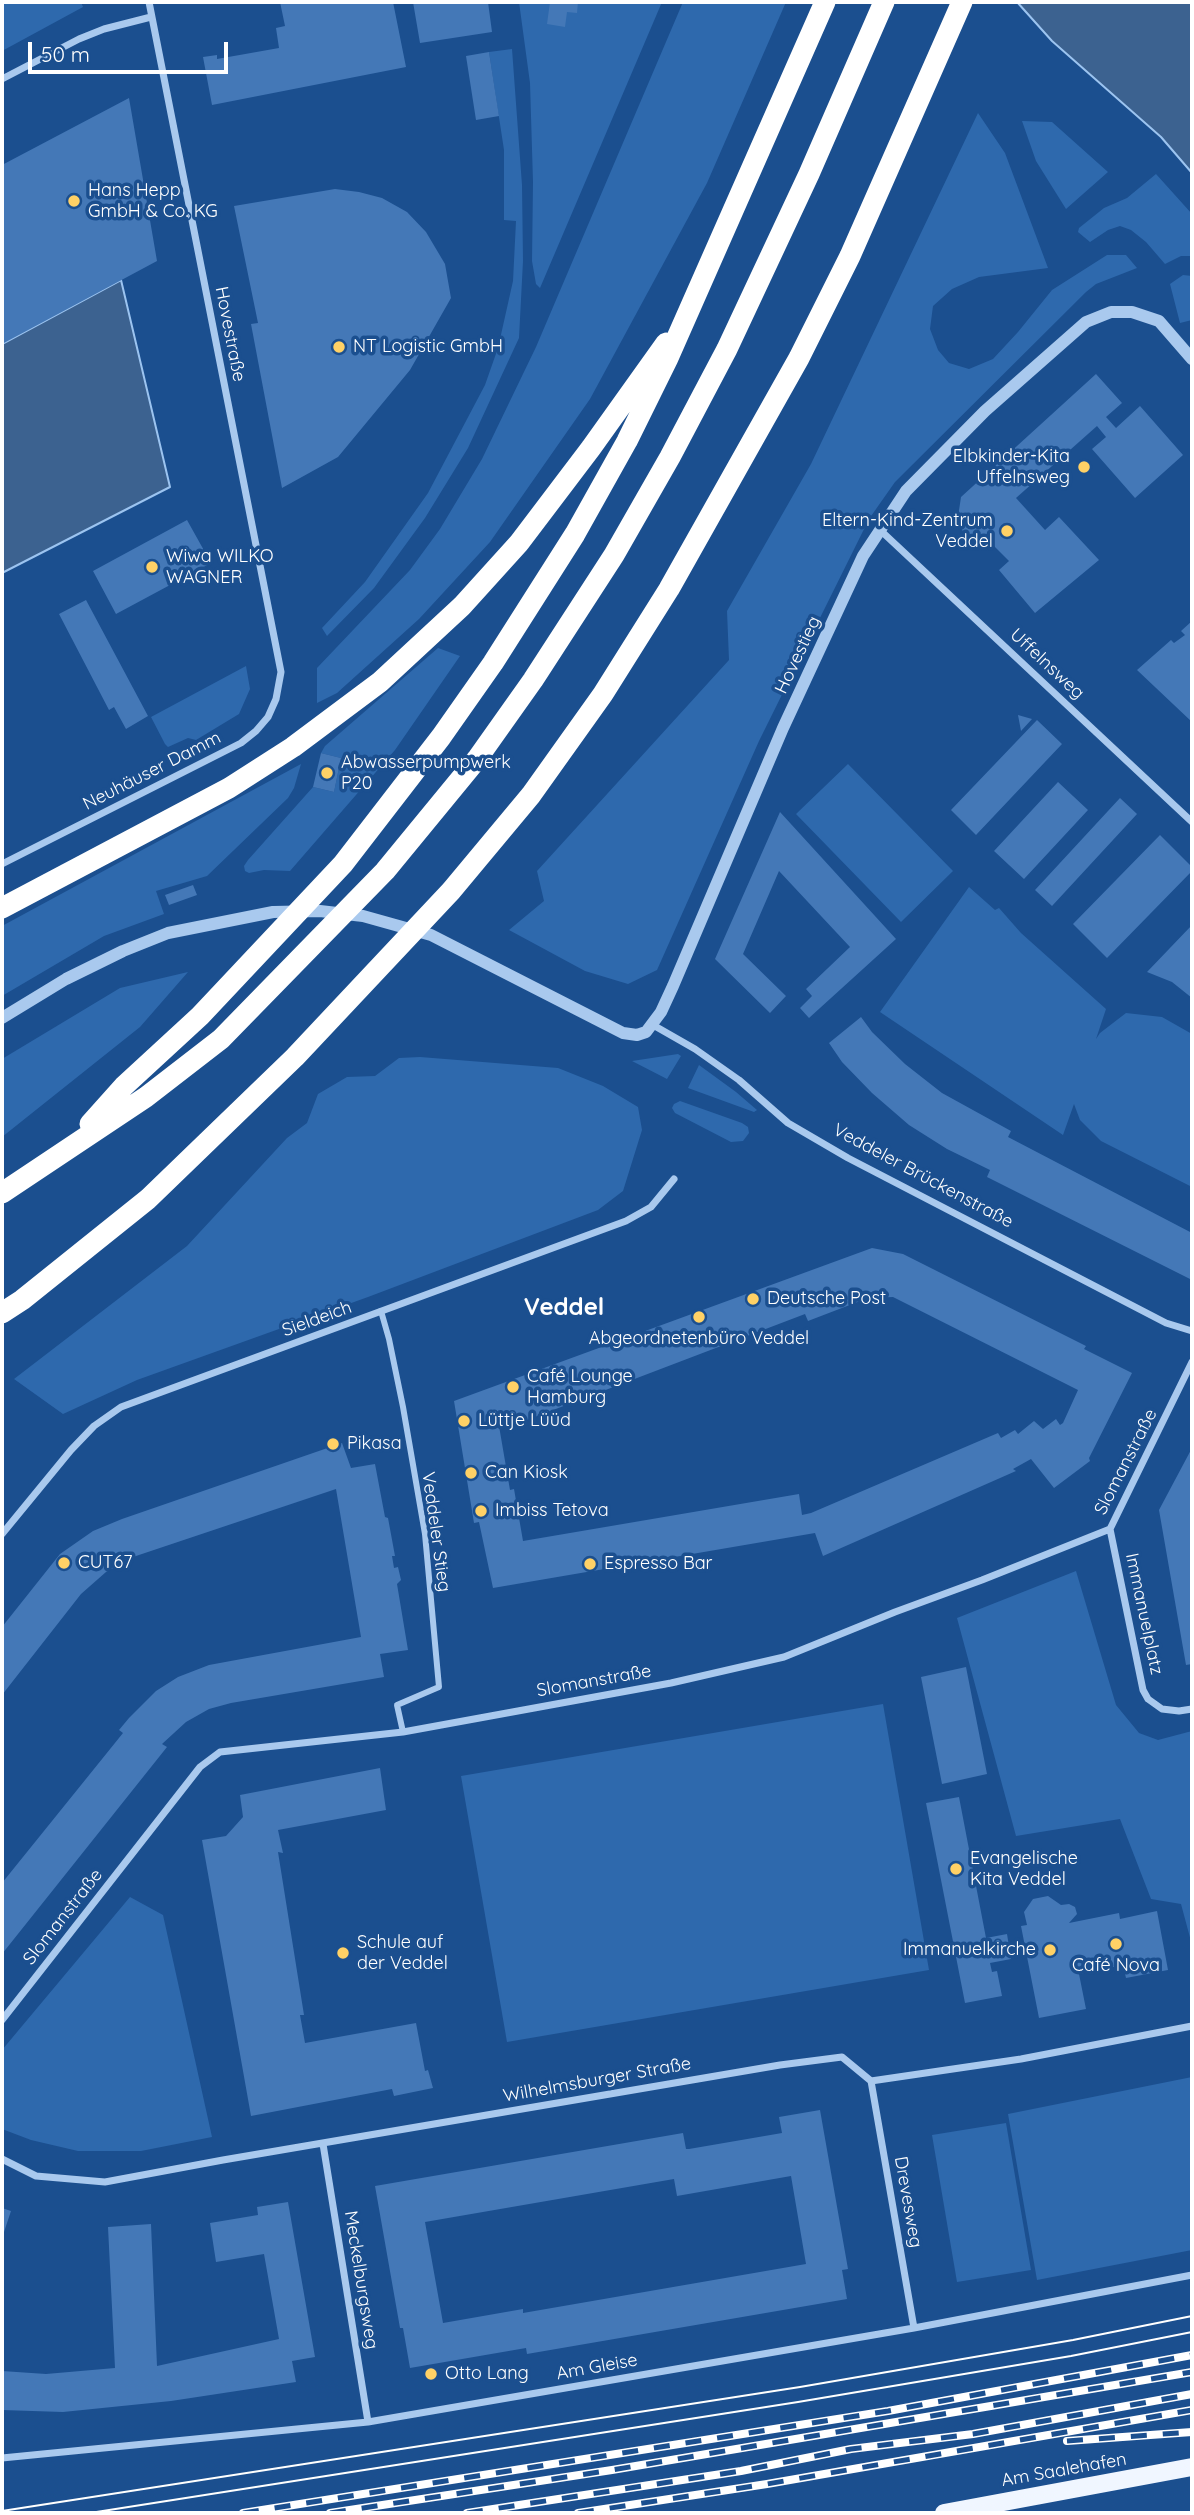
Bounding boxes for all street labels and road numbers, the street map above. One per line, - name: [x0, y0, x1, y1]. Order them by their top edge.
- street label: Hovestraße: [210, 285, 250, 383]
- street label: Hovestieg: [771, 613, 825, 697]
- street label: Uffelnsweg: [1005, 624, 1089, 704]
- street label: Neuhäuser Damm: [79, 727, 225, 815]
- street label: Veddeler Brückenstraße: [829, 1119, 1017, 1233]
- street label: Sieldeich: [279, 1296, 355, 1342]
- street label: Slomanstraße: [1090, 1405, 1162, 1519]
- street label: Veddeler Stieg: [417, 1471, 455, 1593]
- street label: Immanuelplatz: [1121, 1551, 1167, 1677]
- street label: Slomanstraße: [535, 1660, 653, 1702]
- street label: Slomanstraße: [19, 1865, 107, 1969]
- street label: Wilhelmsburger Straße: [501, 2053, 693, 2107]
- street label: Drevesweg: [889, 2155, 927, 2249]
- street label: Meckelburgsweg: [339, 2209, 383, 2351]
- street label: Am Gleise: [555, 2349, 639, 2385]
- street label: Am Saalehafen: [1000, 2448, 1128, 2492]

